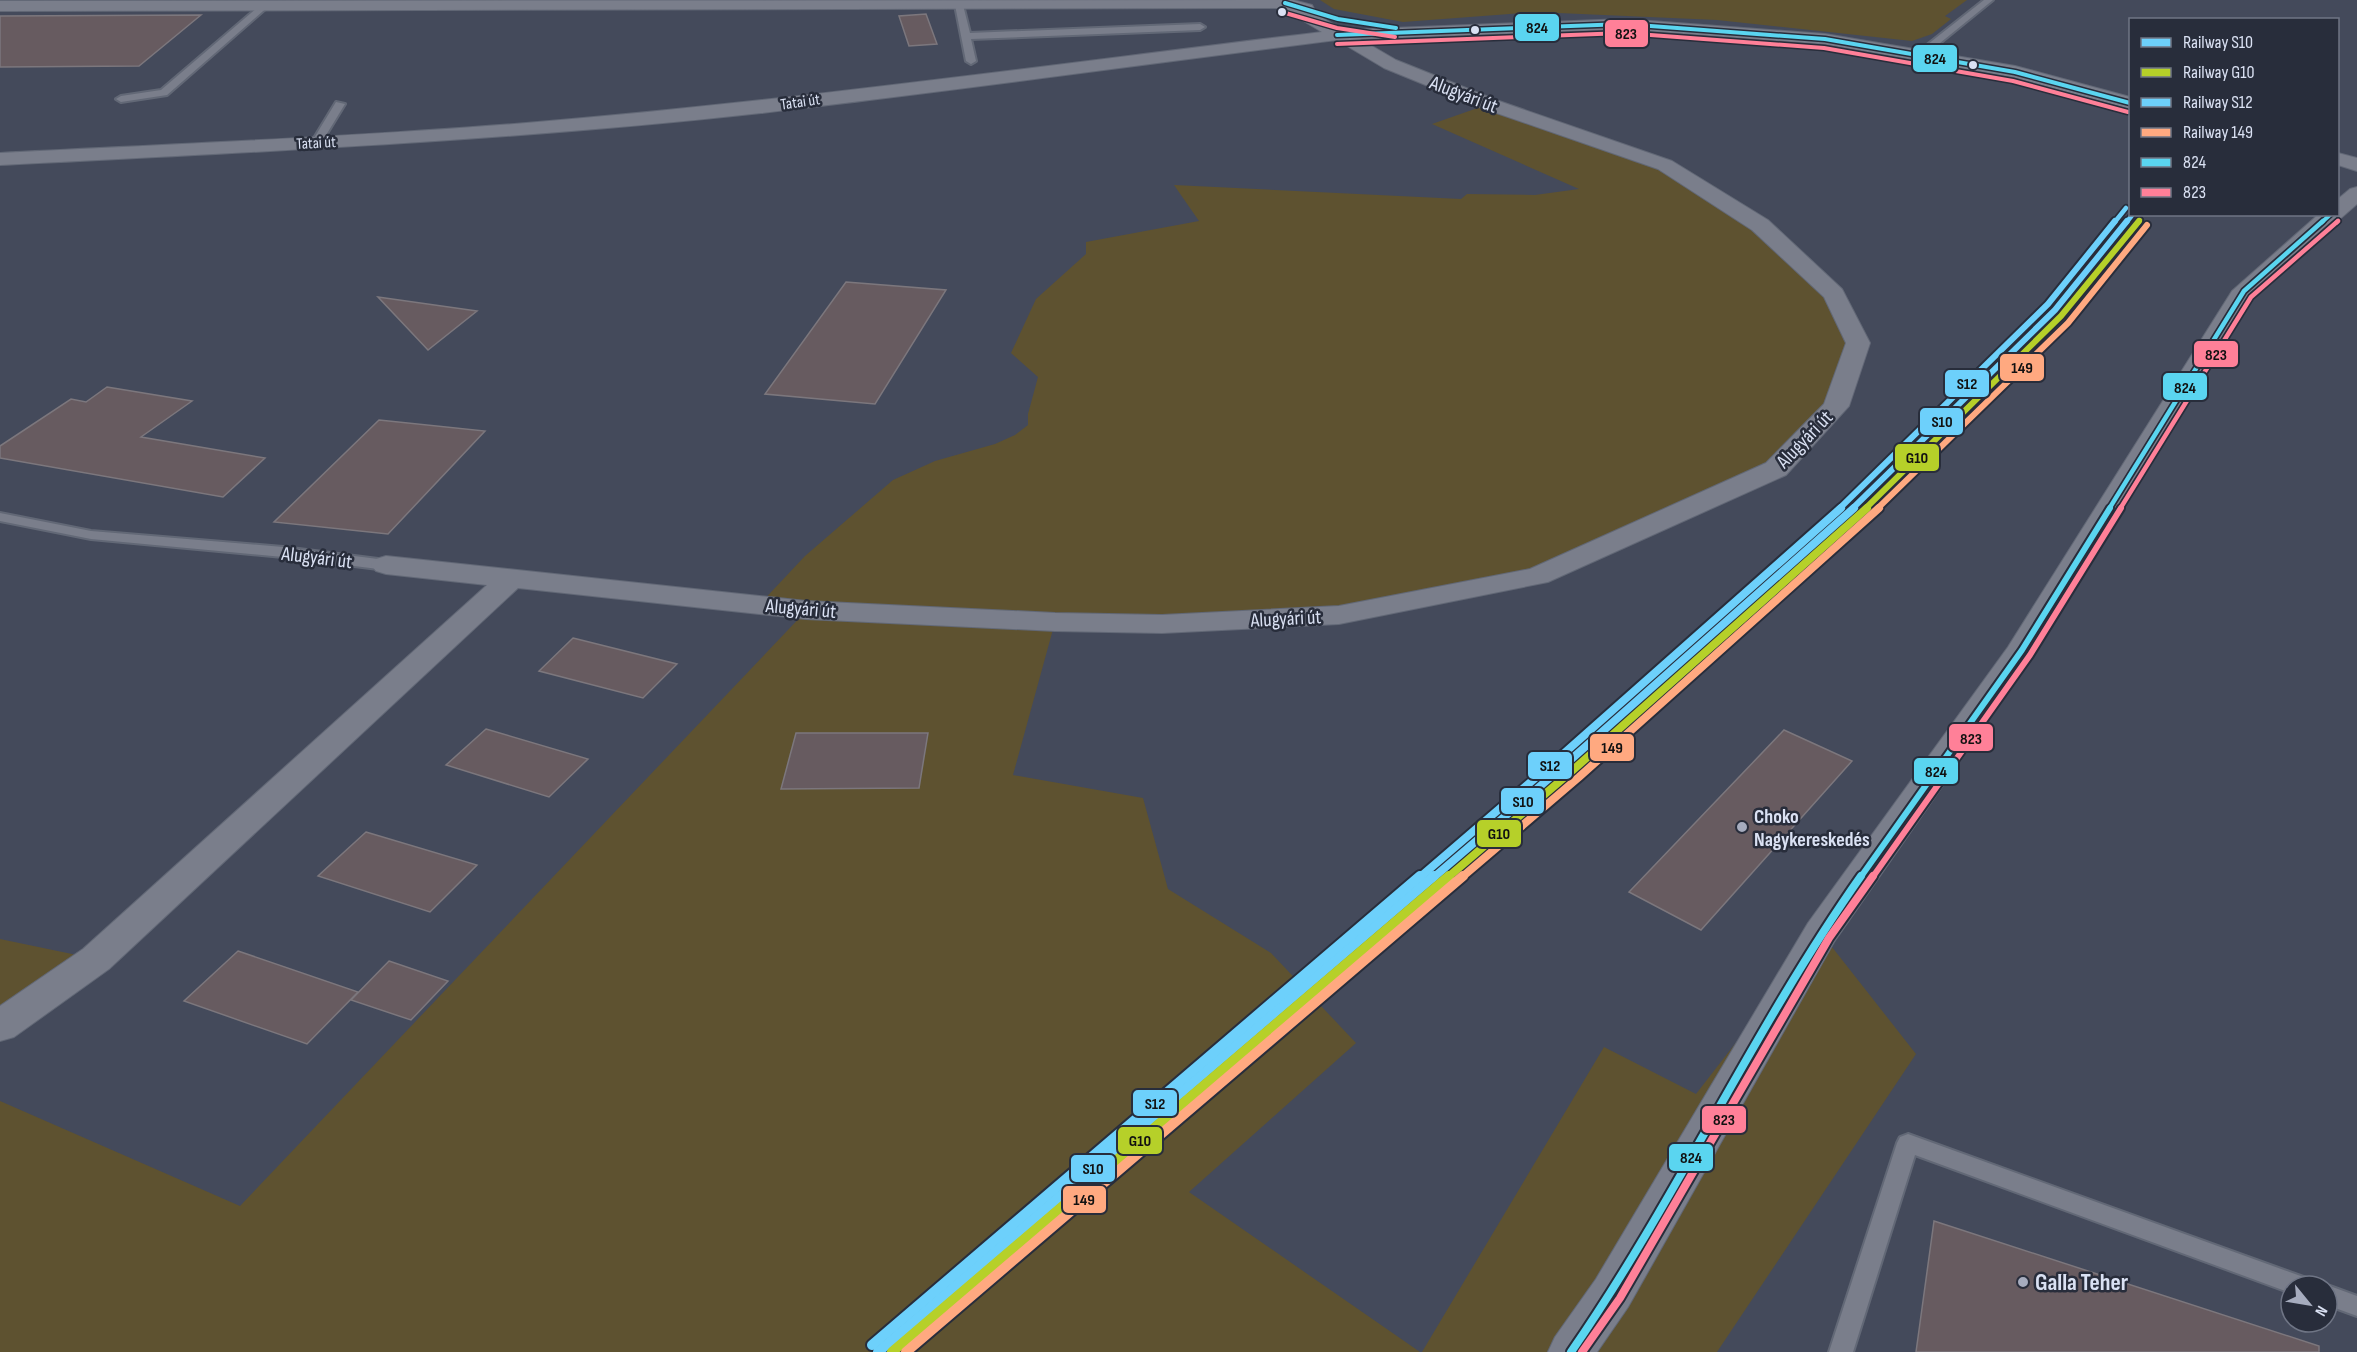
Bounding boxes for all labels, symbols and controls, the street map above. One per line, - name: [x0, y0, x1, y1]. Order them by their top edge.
- unlabelled marker: [1276, 6, 1288, 18]
- line badge: 824: [1514, 13, 1560, 42]
- legend: [2129, 18, 2339, 216]
- text: 824: [1526, 19, 1549, 38]
- line badge: 823: [1604, 19, 1649, 48]
- unlabelled marker: [1469, 24, 1481, 36]
- text: 823: [1615, 25, 1637, 44]
- text: Railway S10: [2183, 32, 2253, 53]
- line badge: 824: [1912, 44, 1958, 73]
- text: 824: [1924, 50, 1947, 69]
- unlabelled marker: [1967, 59, 1979, 71]
- text: Railway G10: [2183, 62, 2255, 83]
- street label: Alugyári út: [1425, 71, 1501, 119]
- street label: Tatai út: [779, 90, 821, 115]
- text: Railway S12: [2183, 92, 2253, 113]
- text: Railway 149: [2183, 122, 2253, 143]
- street label: Tatai út: [296, 133, 336, 154]
- text: 824: [2183, 152, 2206, 173]
- text: 823: [2183, 182, 2206, 203]
- line badge: 823: [2193, 340, 2239, 368]
- text: 823: [2205, 346, 2227, 365]
- line badge: 149: [1999, 353, 2045, 382]
- text: 149: [2011, 359, 2033, 378]
- line badge: S12: [1944, 369, 1990, 398]
- line badge: 824: [2162, 372, 2208, 401]
- text: S12: [1957, 375, 1977, 394]
- text: 824: [2174, 379, 2197, 398]
- street label: Alugyári út: [1771, 406, 1838, 474]
- line badge: S10: [1919, 407, 1964, 436]
- text: S10: [1931, 413, 1953, 432]
- line badge: G10: [1894, 443, 1940, 472]
- text: G10: [1906, 449, 1928, 468]
- street label: Alugyári út: [279, 542, 353, 574]
- street label: Alugyári út: [764, 594, 837, 624]
- street label: Alugyári út: [1249, 605, 1322, 633]
- line badge: 823: [1948, 723, 1994, 752]
- text: 823: [1960, 730, 1982, 749]
- line badge: 149: [1589, 733, 1635, 762]
- text: 149: [1601, 739, 1623, 758]
- line badge: S12: [1527, 751, 1573, 780]
- text: S12: [1540, 757, 1560, 776]
- line badge: 824: [1913, 757, 1959, 785]
- text: 824: [1925, 763, 1948, 782]
- line badge: S10: [1500, 787, 1545, 815]
- text: S10: [1512, 793, 1534, 812]
- place label: Choko Nagykereskedés: [1754, 805, 1870, 852]
- line badge: G10: [1476, 819, 1522, 848]
- marker: Choko Nagykereskedés: [1735, 820, 1749, 834]
- text: G10: [1488, 825, 1510, 844]
- line badge: S12: [1132, 1089, 1178, 1117]
- text: S12: [1145, 1095, 1165, 1114]
- line badge: 823: [1701, 1105, 1747, 1134]
- text: 823: [1713, 1111, 1735, 1130]
- line badge: G10: [1117, 1126, 1163, 1155]
- text: G10: [1129, 1132, 1151, 1151]
- line badge: 824: [1668, 1143, 1714, 1172]
- text: 824: [1680, 1149, 1703, 1168]
- line badge: S10: [1070, 1154, 1116, 1183]
- text: S10: [1082, 1160, 1104, 1179]
- line badge: 149: [1062, 1185, 1107, 1214]
- text: 149: [1073, 1191, 1095, 1210]
- place label: Galla Teher: [2035, 1268, 2129, 1297]
- north arrow: [2279, 1274, 2339, 1334]
- marker: Galla Teher: [2016, 1275, 2030, 1289]
- text: N: [2310, 1302, 2331, 1319]

